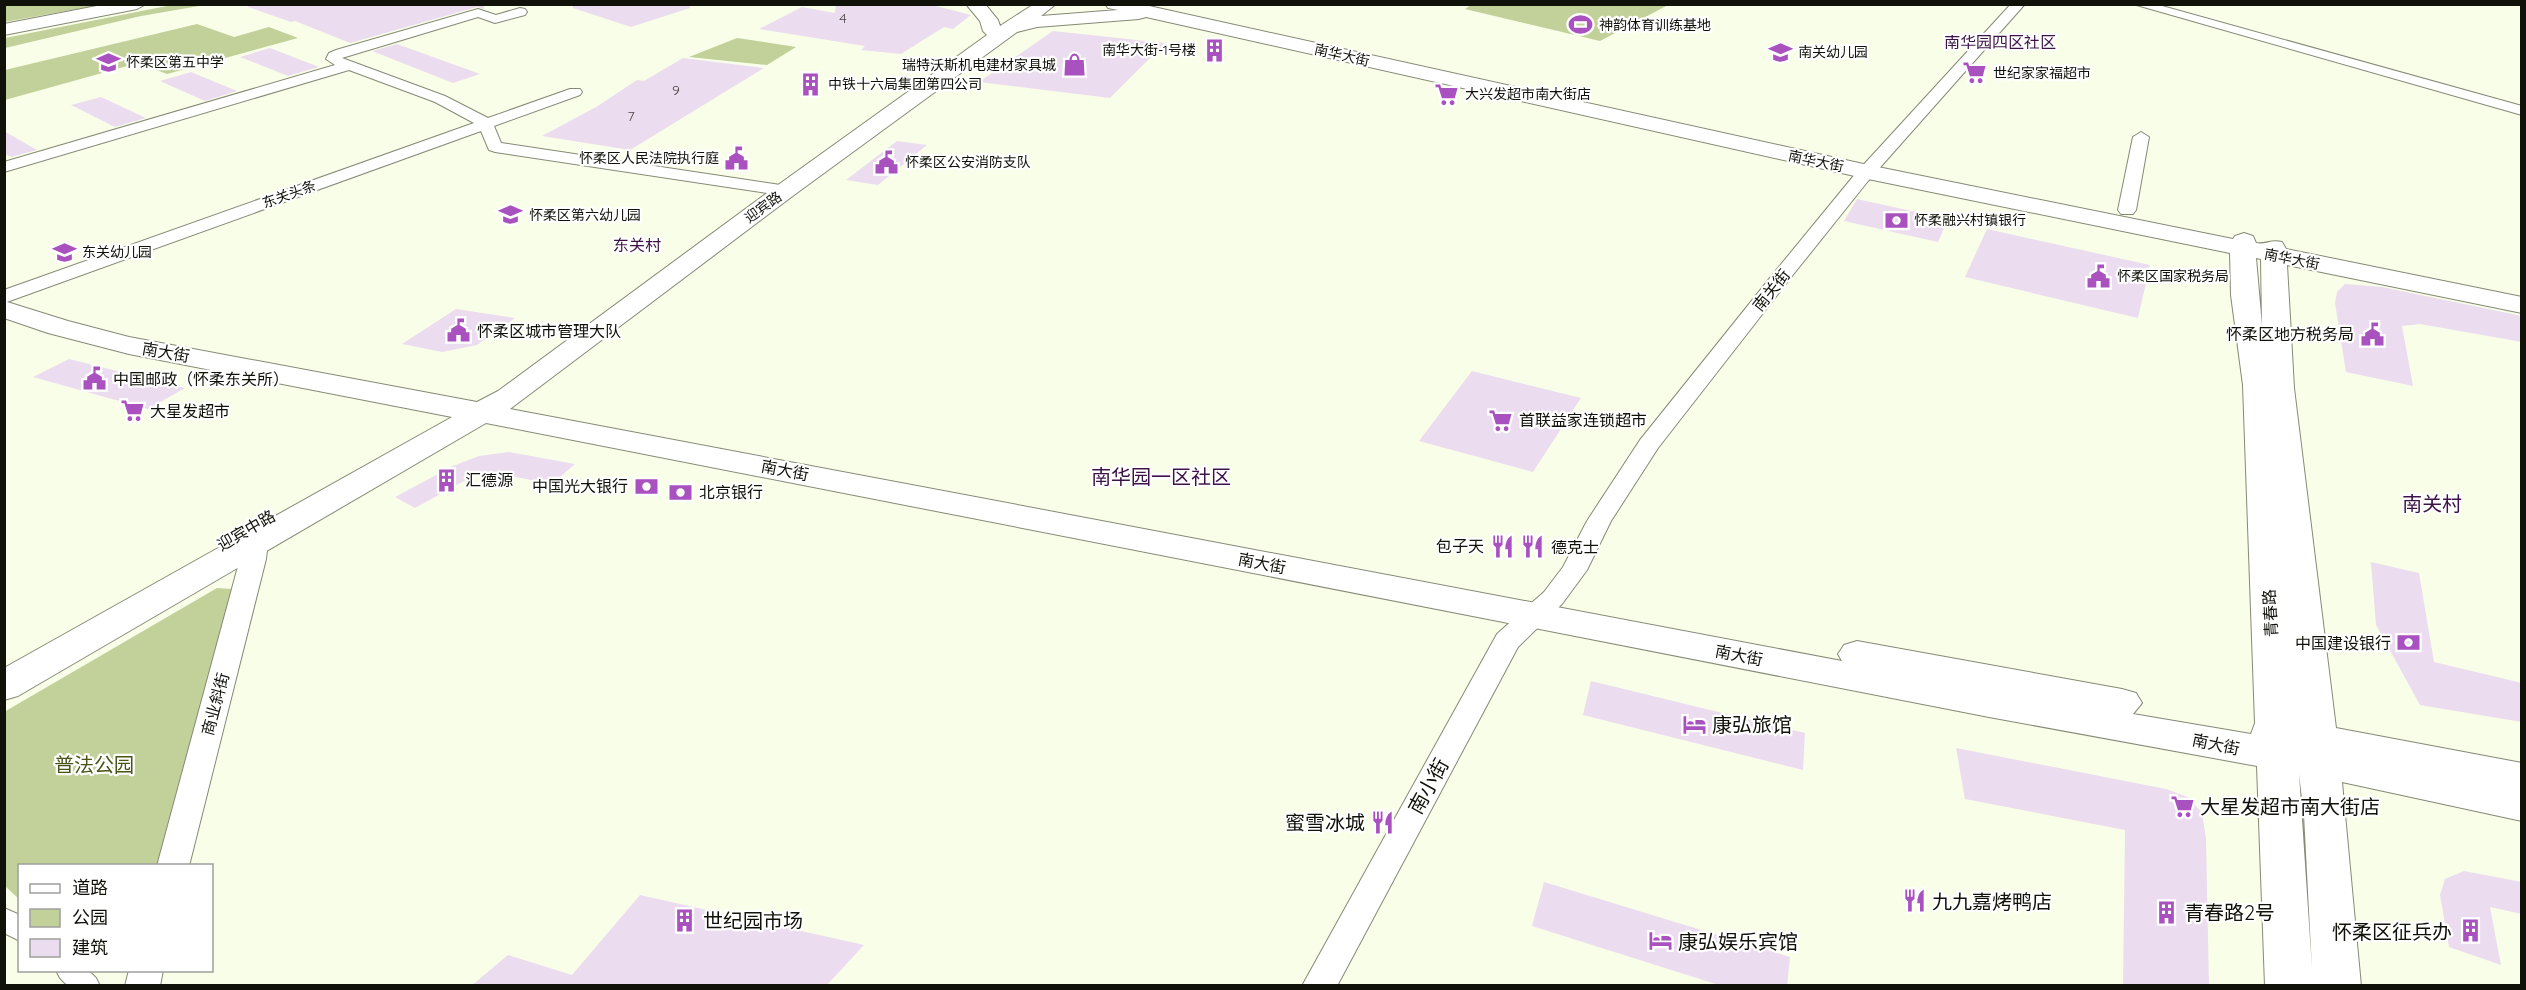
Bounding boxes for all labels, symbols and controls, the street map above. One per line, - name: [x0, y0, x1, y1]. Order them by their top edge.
- house number: 4: [839, 9, 847, 27]
- sports icon: 神韵体育训练基地: [1568, 12, 1594, 38]
- place label: 神韵体育训练基地: [1599, 16, 1711, 34]
- district label: 南华园四区社区: [1944, 32, 2056, 52]
- building icon: 南华大街-1号楼: [1201, 37, 1227, 63]
- school or university icon: 南关幼儿园: [1767, 39, 1793, 65]
- street label: 南华大街: [1313, 40, 1371, 70]
- place label: 南华大街-1号楼: [1102, 41, 1196, 59]
- place label: 南关幼儿园: [1798, 43, 1868, 61]
- school or university icon: 怀柔区第五中学: [95, 49, 121, 75]
- shop icon: 瑞特沃斯机电建材家具城: [1061, 52, 1087, 78]
- place label: 怀柔区第五中学: [126, 53, 224, 71]
- place label: 瑞特沃斯机电建材家具城: [902, 56, 1056, 74]
- supermarket icon: 世纪家家福超市: [1962, 60, 1988, 86]
- place label: 世纪家家福超市: [1993, 64, 2091, 82]
- building icon: 中铁十六局集团第四公司: [797, 71, 823, 97]
- place label: 中铁十六局集团第四公司: [828, 75, 982, 93]
- house number: 9: [672, 81, 680, 99]
- supermarket icon: 大兴发超市南大街店: [1434, 81, 1460, 107]
- place label: 大兴发超市南大街店: [1465, 85, 1591, 103]
- house number: 7: [627, 107, 635, 125]
- public building icon: 怀柔区人民法院执行庭: [724, 145, 750, 171]
- street label: 南华大街: [1787, 146, 1845, 176]
- place label: 怀柔区人民法院执行庭: [579, 149, 719, 167]
- public building icon: 怀柔区公安消防支队: [874, 149, 900, 175]
- place label: 怀柔区公安消防支队: [905, 153, 1031, 171]
- street label: 东关头条: [260, 176, 318, 212]
- street label: 迎宾路: [741, 187, 785, 227]
- school or university icon: 怀柔区第六幼儿园: [498, 202, 524, 228]
- place label: 怀柔区第六幼儿园: [529, 206, 641, 224]
- bank icon: 怀柔融兴村镇银行: [1883, 207, 1909, 233]
- place label: 怀柔融兴村镇银行: [1914, 211, 2026, 229]
- district label: 东关村: [613, 235, 661, 255]
- school or university icon: 东关幼儿园: [51, 239, 77, 265]
- place label: 东关幼儿园: [82, 243, 152, 261]
- street label: 南华大街: [2263, 245, 2321, 273]
- public building icon: 怀柔区国家税务局: [2086, 263, 2112, 289]
- street label: 南关街: [1748, 265, 1794, 315]
- place label: 怀柔区国家税务局: [2117, 267, 2229, 285]
- public building icon: 怀柔区城市管理大队: [446, 318, 472, 344]
- place label: 怀柔区城市管理大队: [477, 321, 621, 341]
- public building icon: 怀柔区地方税务局: [2359, 321, 2385, 347]
- place label: 怀柔区地方税务局: [2226, 324, 2354, 344]
- street label: 南大街: [141, 338, 191, 366]
- public building icon: 中国邮政（怀柔东关所）: [82, 366, 108, 392]
- place label: 中国邮政（怀柔东关所）: [113, 369, 289, 389]
- supermarket icon: 大星发超市: [119, 398, 145, 424]
- place label: 大星发超市: [150, 401, 230, 421]
- supermarket icon: 首联益家连锁超市: [1488, 407, 1514, 433]
- place label: 首联益家连锁超市: [1519, 410, 1647, 430]
- street label: 南大街: [760, 456, 810, 484]
- district label: 南华园一区社区: [1091, 464, 1231, 489]
- building icon: 汇德源: [434, 467, 460, 493]
- place label: 汇德源: [465, 470, 513, 490]
- bank icon: 中国光大银行: [633, 473, 659, 499]
- place label: 中国光大银行: [532, 476, 628, 496]
- bank icon: 北京银行: [668, 479, 694, 505]
- place label: 北京银行: [699, 482, 763, 502]
- district label: 南关村: [2402, 491, 2462, 516]
- street label: 迎宾中路: [213, 505, 279, 555]
- restaurant icon: 包子天: [1489, 533, 1515, 559]
- restaurant icon: 德克士: [1520, 534, 1546, 560]
- place label: 包子天: [1436, 536, 1484, 556]
- place label: 德克士: [1551, 537, 1599, 557]
- street label: 南大街: [1237, 549, 1287, 577]
- street label: 青春路: [2259, 589, 2281, 637]
- bank icon: 中国建设银行: [2396, 630, 2422, 656]
- place label: 中国建设银行: [2295, 633, 2391, 653]
- street label: 南大街: [1714, 641, 1764, 669]
- street label: 商业斜街: [197, 670, 233, 738]
- hotel icon: 康弘旅馆: [1681, 711, 1707, 737]
- place label: 康弘旅馆: [1712, 712, 1792, 737]
- street label: 南大街: [2190, 729, 2242, 759]
- park label: 普法公园: [54, 752, 134, 777]
- street label: 南小街: [1403, 754, 1453, 818]
- supermarket icon: 大星发超市南大街店: [2169, 793, 2195, 819]
- place label: 大星发超市南大街店: [2200, 794, 2380, 819]
- restaurant icon: 蜜雪冰城: [1370, 809, 1396, 835]
- place label: 蜜雪冰城: [1285, 810, 1365, 835]
- legend: [18, 864, 213, 972]
- text: 道路: [72, 876, 108, 899]
- restaurant icon: 九九嘉烤鸭店: [1901, 888, 1927, 914]
- place label: 九九嘉烤鸭店: [1932, 889, 2052, 914]
- building icon: 青春路2号: [2153, 899, 2179, 925]
- place label: 青春路2号: [2184, 900, 2275, 925]
- text: 公园: [72, 906, 108, 929]
- building icon: 世纪园市场: [672, 907, 698, 933]
- place label: 世纪园市场: [703, 908, 803, 933]
- building icon: 怀柔区征兵办: [2457, 918, 2483, 944]
- place label: 怀柔区征兵办: [2332, 919, 2452, 944]
- hotel icon: 康弘娱乐宾馆: [1647, 928, 1673, 954]
- place label: 康弘娱乐宾馆: [1678, 929, 1798, 954]
- text: 建筑: [72, 936, 108, 959]

